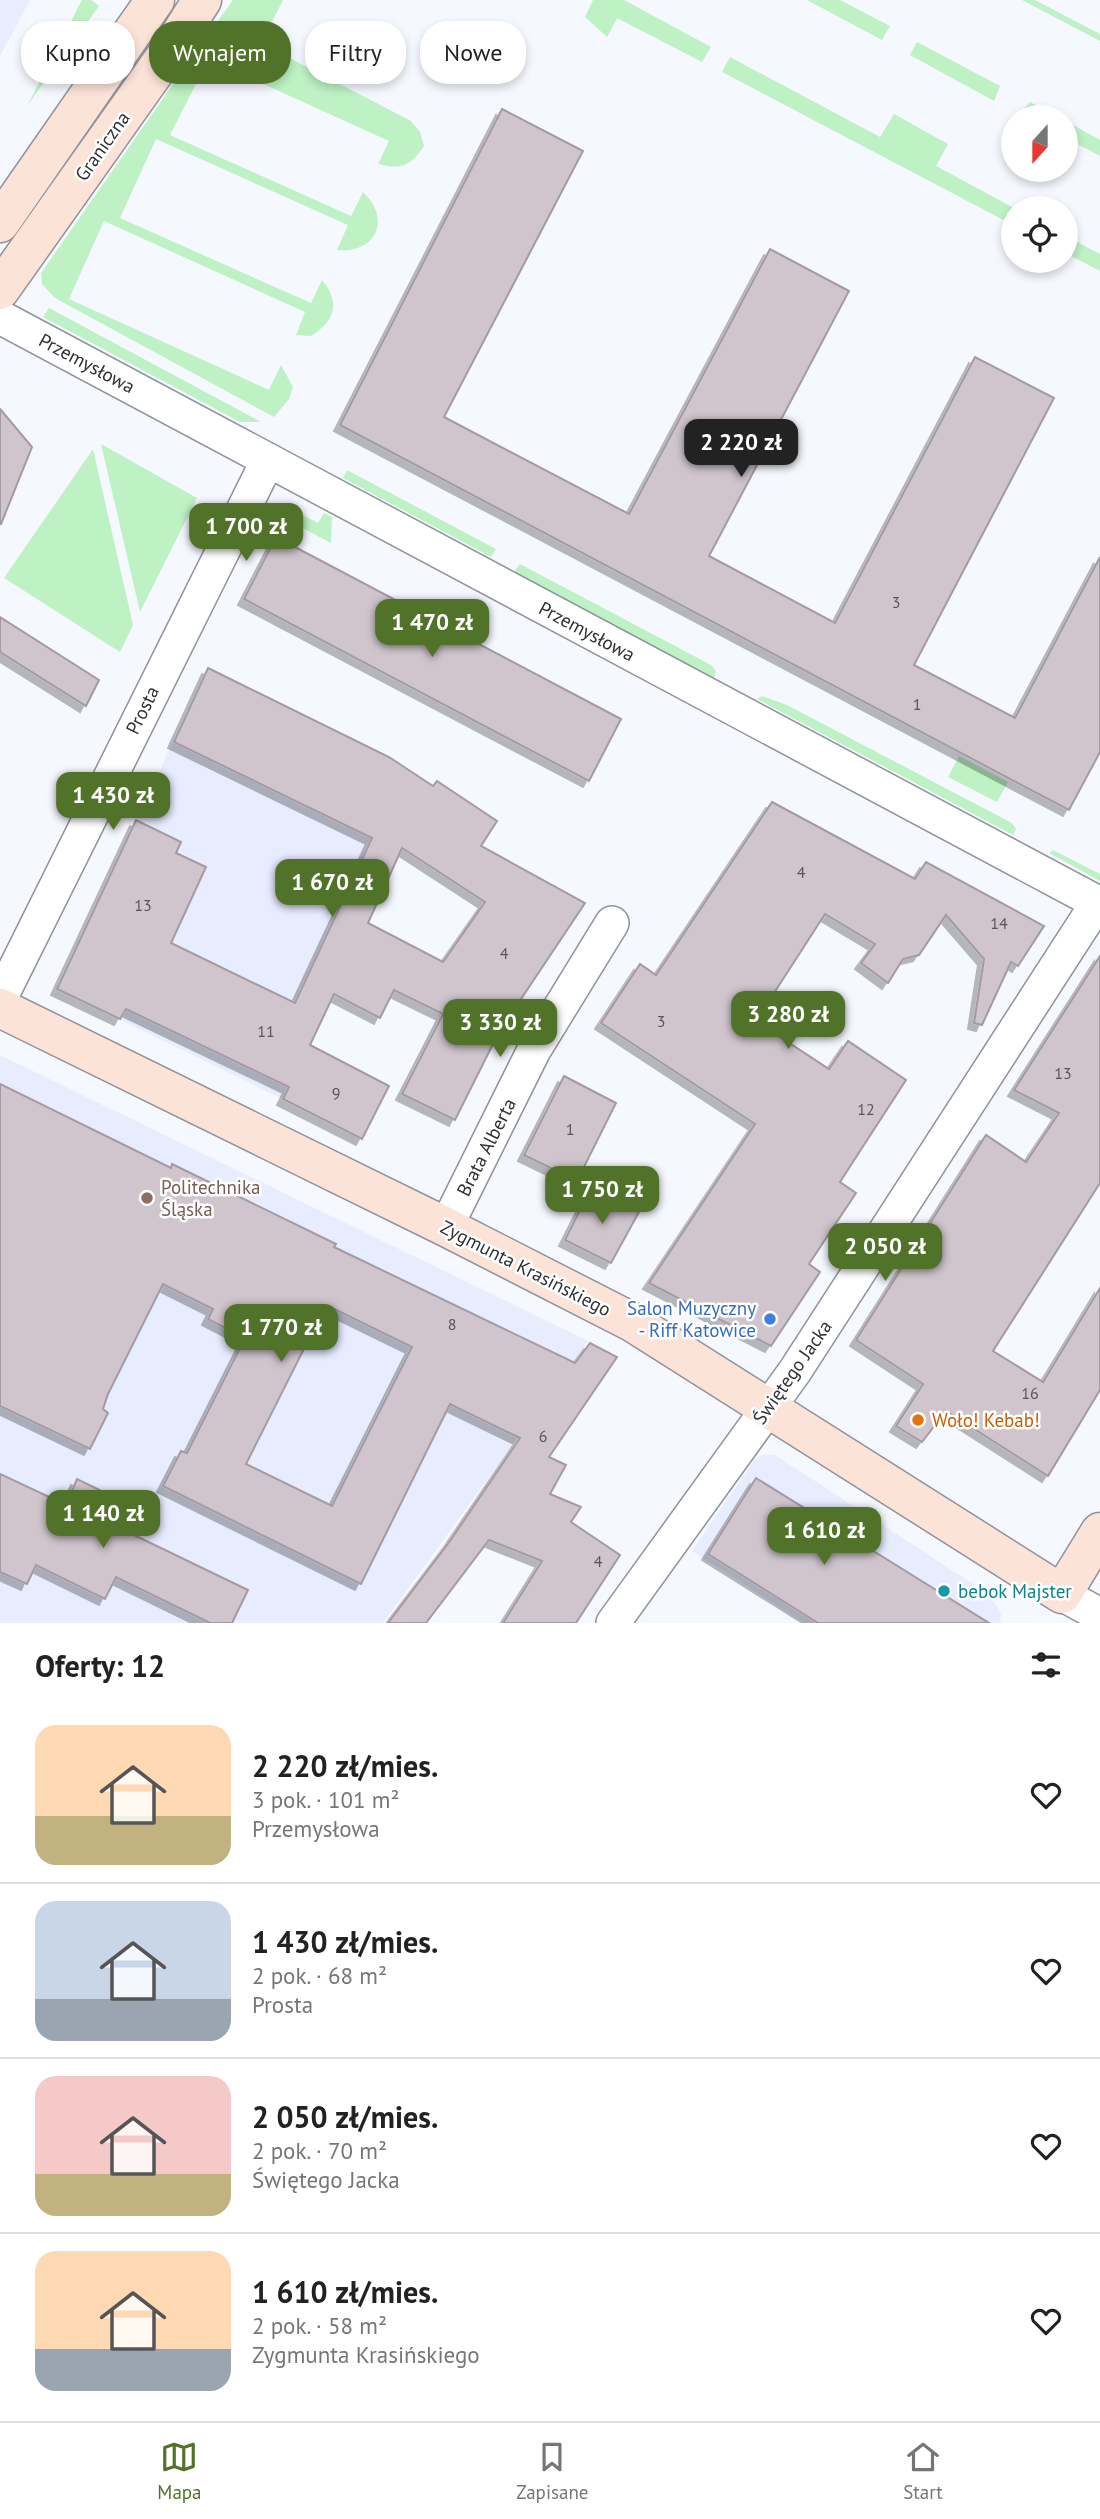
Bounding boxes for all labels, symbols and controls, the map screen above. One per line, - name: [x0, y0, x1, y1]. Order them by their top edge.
- chip: Kupno: [21, 21, 135, 84]
- chip: Wynajem: [149, 21, 291, 84]
- chip: Filtry: [305, 21, 406, 84]
- chip: Nowe: [420, 21, 526, 84]
- north arrow: [1001, 105, 1078, 182]
- map controls: [1001, 105, 1078, 273]
- street label: Graniczna: [69, 107, 135, 185]
- button: locate: [1001, 196, 1078, 273]
- street label: Przemysłowa: [35, 328, 139, 398]
- pin: 2 220 zł: [669, 420, 813, 479]
- text: 2 220 zł: [700, 427, 782, 456]
- pin: 1 700 zł: [174, 504, 318, 563]
- text: 1 700 zł: [205, 511, 287, 540]
- house number: 3: [892, 592, 900, 612]
- street label: Przemysłowa: [535, 596, 639, 666]
- pin: 1 470 zł: [360, 600, 504, 659]
- text: 1 470 zł: [391, 607, 473, 636]
- street label: Prosta: [120, 682, 164, 738]
- house number: 1: [913, 694, 921, 714]
- pin: 1 430 zł: [41, 772, 185, 832]
- text: 1 430 zł: [72, 780, 154, 809]
- pin: 1 670 zł: [260, 860, 404, 919]
- house number: 4: [797, 862, 806, 882]
- text: 1 670 zł: [291, 867, 373, 896]
- house number: 13: [134, 895, 152, 915]
- house number: 14: [990, 913, 1008, 933]
- house number: 4: [500, 943, 509, 963]
- pin: 3 280 zł: [716, 992, 860, 1051]
- text: 3 280 zł: [747, 999, 829, 1028]
- pin: 3 330 zł: [428, 1000, 572, 1059]
- text: 3 330 zł: [459, 1007, 541, 1036]
- house number: 3: [657, 1011, 665, 1031]
- house number: 11: [257, 1021, 275, 1041]
- house number: 13: [1054, 1063, 1072, 1083]
- house number: 9: [332, 1083, 340, 1103]
- street label: Brata Alberta: [451, 1094, 521, 1200]
- house number: 12: [857, 1099, 875, 1119]
- house number: 1: [566, 1119, 574, 1139]
- pin: 1 750 zł: [530, 1166, 674, 1226]
- text: 1 750 zł: [561, 1174, 643, 1203]
- place label: Politechnika Śląska: [161, 1175, 260, 1221]
- marker: Politechnika Śląska: [139, 1190, 155, 1206]
- street label: Zygmunta Krasińskiego: [437, 1215, 615, 1321]
- pin: 2 050 zł: [813, 1224, 957, 1283]
- text: 2 050 zł: [844, 1231, 926, 1260]
- place label: Salon Muzyczny - Riff Katowice: [627, 1296, 756, 1342]
- pin: 1 770 zł: [209, 1304, 353, 1364]
- marker: Salon Muzyczny - Riff Katowice: [762, 1311, 778, 1327]
- text: 1 770 zł: [240, 1312, 322, 1341]
- house number: 8: [448, 1314, 456, 1334]
- street label: Świętego Jacka: [747, 1315, 837, 1429]
- house number: 16: [1021, 1383, 1039, 1403]
- place label: Woło! Kebab!: [932, 1408, 1040, 1432]
- marker: Woło! Kebab!: [910, 1412, 926, 1428]
- house number: 6: [539, 1426, 547, 1446]
- pin: 1 140 zł: [31, 1490, 175, 1550]
- text: 1 140 zł: [62, 1498, 144, 1527]
- pin: 1 610 zł: [752, 1508, 896, 1567]
- text: 1 610 zł: [783, 1515, 865, 1544]
- house number: 4: [594, 1551, 603, 1571]
- place label: bebok Majster: [958, 1579, 1072, 1603]
- marker: bebok Majster: [936, 1583, 952, 1599]
- text: Oferty: 12: [35, 1646, 165, 1685]
- icon: filters: [1027, 1646, 1065, 1684]
- text: 2 220 zł/mies.: [252, 1746, 438, 1785]
- icon: home: [91, 1753, 175, 1837]
- icon: heart: [1027, 1776, 1065, 1814]
- text: 3 pok. · 101 m²: [252, 1785, 400, 1814]
- text: Przemysłowa: [252, 1814, 380, 1843]
- text: 1 430 zł/mies.: [252, 1922, 438, 1961]
- icon: home: [91, 1929, 175, 2013]
- icon: heart: [1027, 1952, 1065, 1990]
- text: 2 pok. · 68 m²: [252, 1961, 387, 1990]
- text: Prosta: [252, 1990, 313, 2019]
- text: 2 050 zł/mies.: [252, 2097, 438, 2136]
- icon: home: [91, 2104, 175, 2188]
- icon: heart: [1027, 2127, 1065, 2165]
- text: 2 pok. · 70 m²: [252, 2136, 387, 2165]
- text: Świętego Jacka: [252, 2165, 400, 2194]
- text: 1 610 zł/mies.: [252, 2272, 438, 2311]
- icon: home: [91, 2279, 175, 2363]
- icon: heart: [1027, 2302, 1065, 2340]
- text: 2 pok. · 58 m²: [252, 2311, 387, 2340]
- text: Zygmunta Krasińskiego: [252, 2340, 480, 2369]
- tab: Mapa: [157, 2438, 202, 2504]
- tab: Zapisane: [516, 2438, 588, 2504]
- tab: Start: [903, 2438, 943, 2504]

